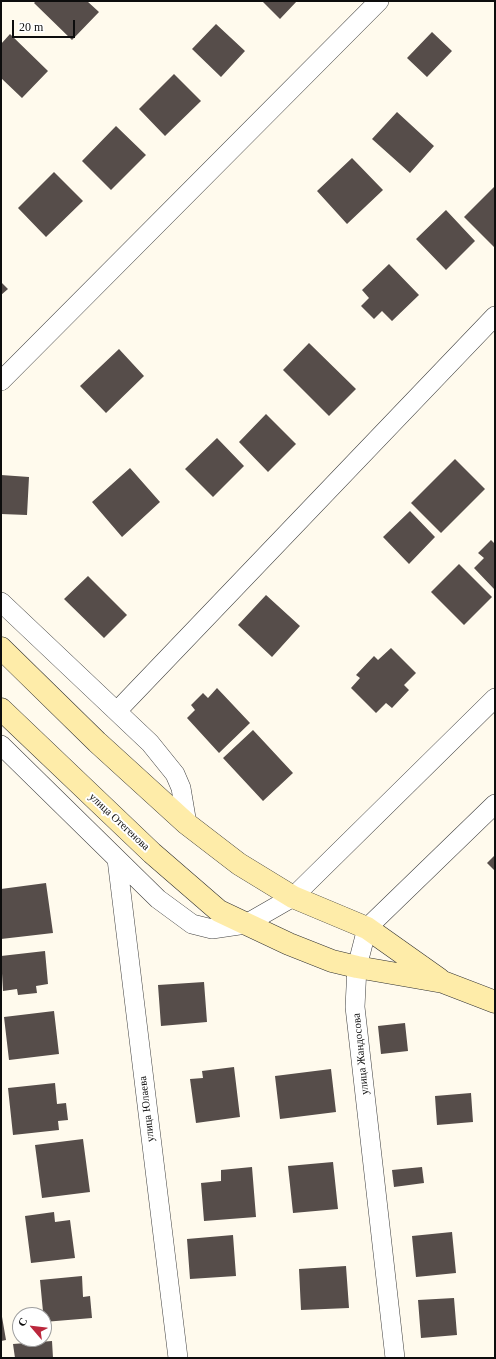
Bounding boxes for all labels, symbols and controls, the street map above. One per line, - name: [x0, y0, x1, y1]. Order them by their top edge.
- scale bar: [14, 12, 77, 38]
- text: 20 m: [19, 20, 43, 34]
- street label: улица Отегенова: [86, 791, 152, 853]
- street label: улица Жандосова: [350, 1013, 372, 1095]
- street label: улица Юлаева: [136, 1075, 158, 1143]
- north arrow: [12, 1307, 52, 1347]
- text: С: [15, 1316, 29, 1328]

